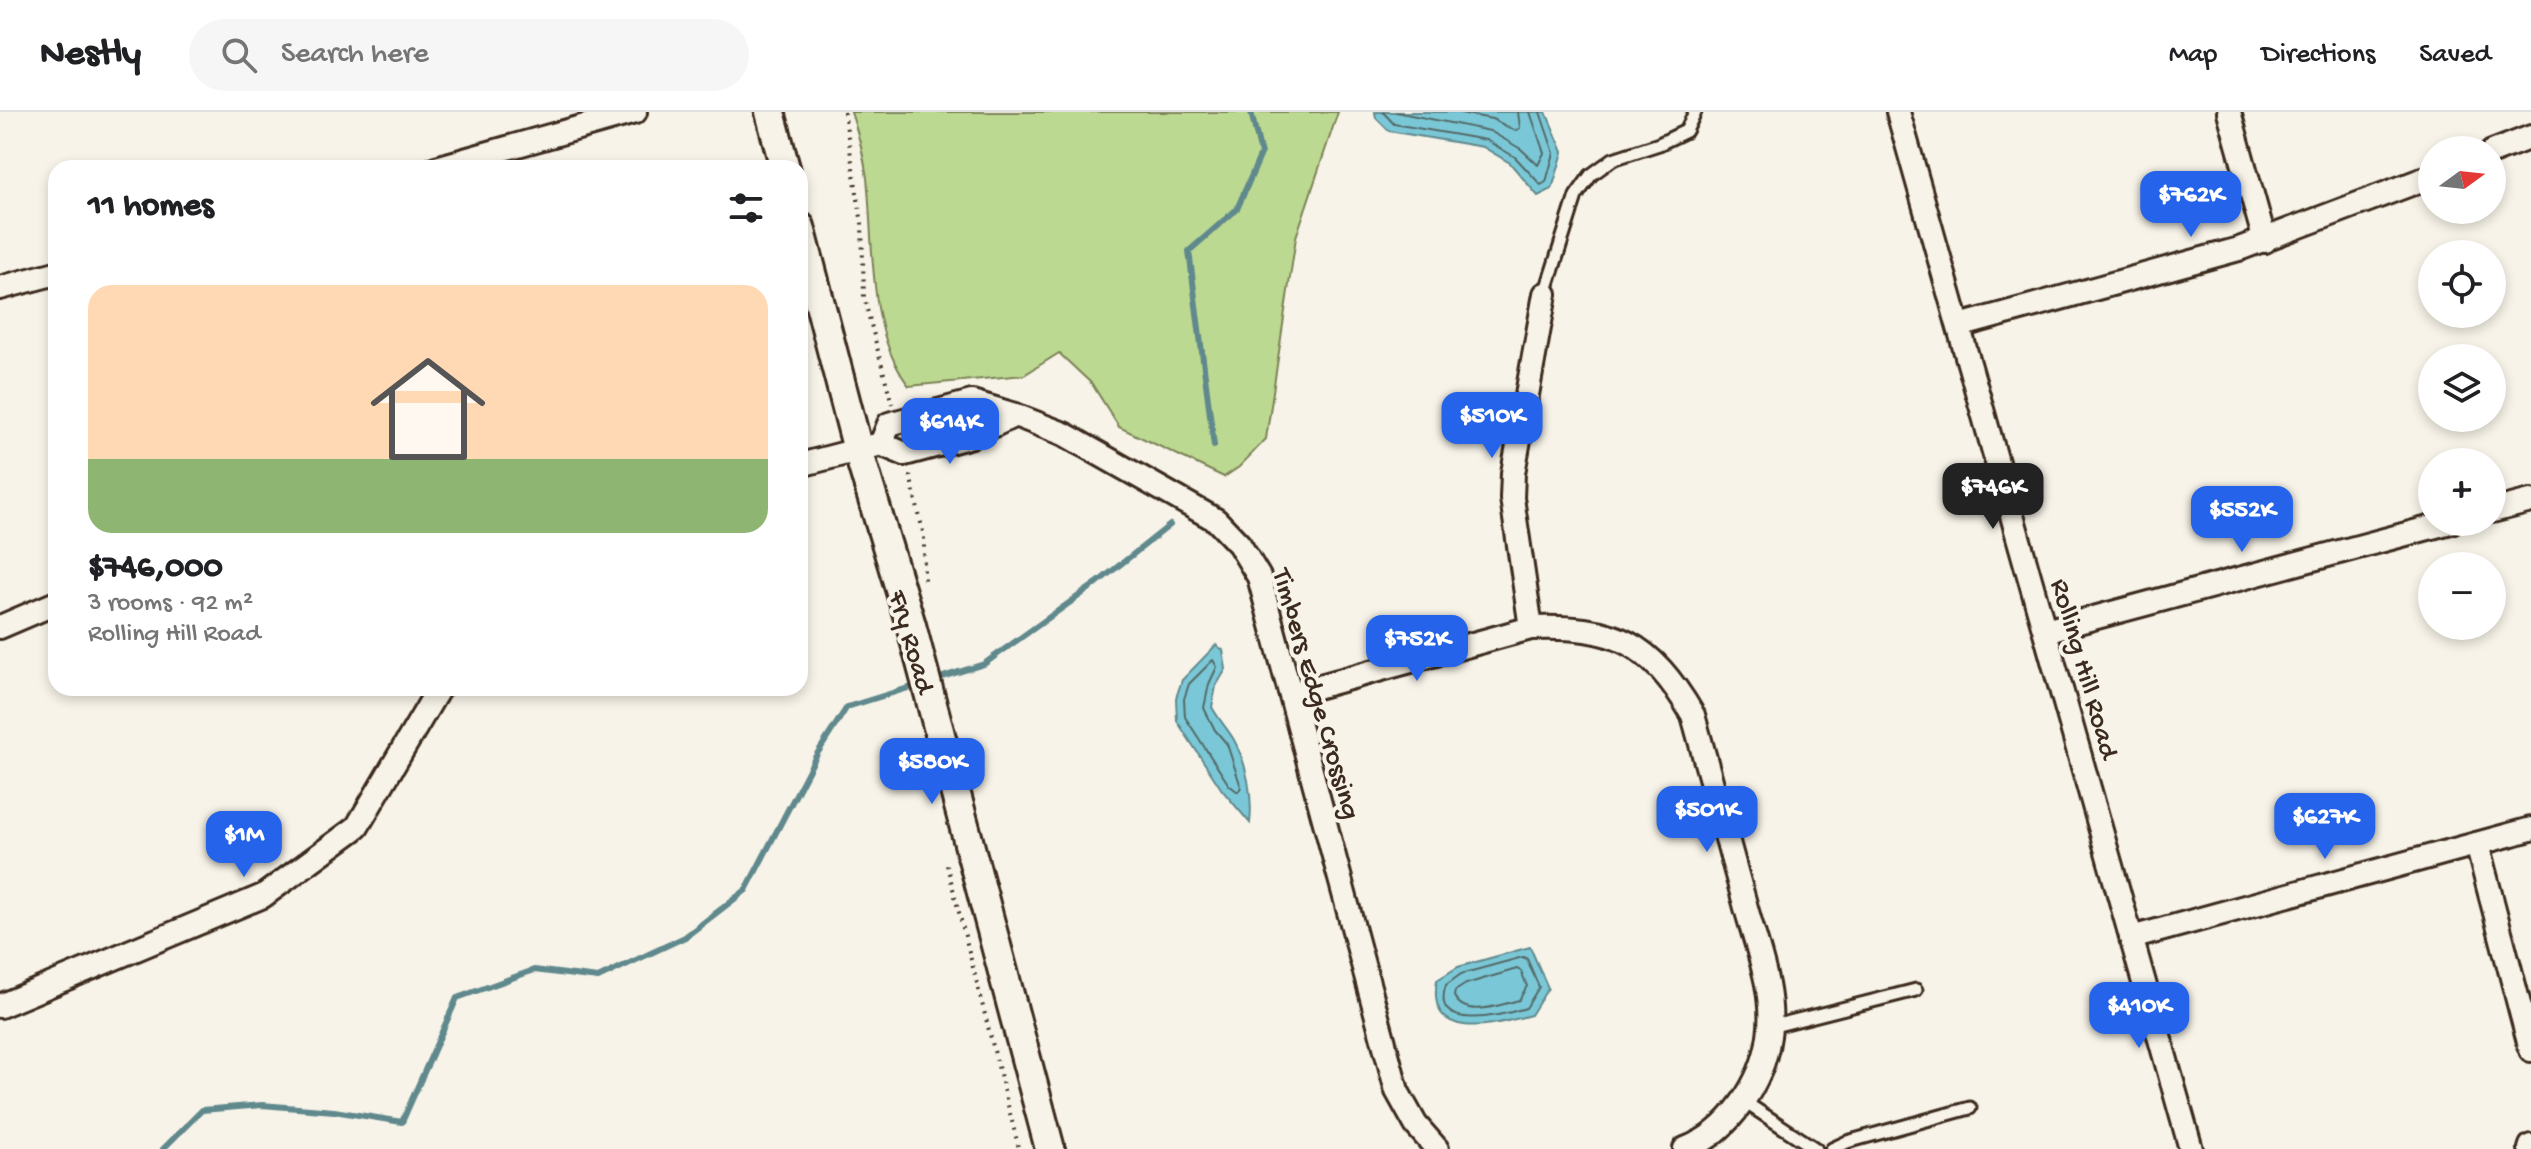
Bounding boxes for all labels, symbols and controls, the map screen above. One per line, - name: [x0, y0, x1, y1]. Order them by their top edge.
- search box: [189, 19, 749, 91]
- text: Nestly: [40, 33, 141, 77]
- icon: search: [217, 33, 261, 77]
- text: Search here: [281, 38, 429, 73]
- text: Map: [2169, 39, 2217, 72]
- text: Directions: [2261, 39, 2375, 72]
- text: Saved: [2419, 39, 2491, 72]
- north arrow: [2418, 136, 2506, 224]
- map controls: [2418, 136, 2506, 640]
- pin: $762K: [2135, 171, 2247, 239]
- text: $762K: [2158, 181, 2224, 212]
- icon: filters: [724, 186, 768, 230]
- text: 11 homes: [88, 188, 214, 228]
- button: locate: [2418, 240, 2506, 328]
- icon: home: [356, 337, 500, 481]
- button: layers: [2418, 344, 2506, 432]
- pin: $510K: [1436, 392, 1548, 460]
- pin: $614K: [894, 398, 1006, 466]
- text: $510K: [1460, 402, 1524, 433]
- text: $614K: [919, 408, 981, 439]
- button: +: [2418, 448, 2506, 536]
- pin: $746K: [1937, 463, 2049, 531]
- text: $746K: [1961, 473, 2026, 504]
- pin: $552K: [2186, 486, 2298, 554]
- text: $552K: [2209, 496, 2275, 527]
- text: $746,000: [88, 549, 223, 589]
- button: −: [2418, 552, 2506, 640]
- street label: Timbers Edge Crossing: [1263, 563, 1366, 823]
- street label: Rolling Hill Road: [2041, 575, 2125, 766]
- street label: Fry Road: [879, 586, 941, 700]
- text: 3 rooms · 92 m²: [88, 589, 253, 620]
- pin: $752K: [1361, 615, 1473, 683]
- text: Rolling Hill Road: [88, 620, 260, 651]
- text: $752K: [1384, 625, 1450, 656]
- pin: $580K: [876, 738, 988, 806]
- text: $580K: [898, 748, 966, 779]
- pin: $501K: [1651, 786, 1763, 854]
- pin: $627K: [2269, 793, 2381, 861]
- text: $501K: [1675, 796, 1739, 827]
- text: $627K: [2292, 803, 2358, 834]
- pin: $1M: [205, 811, 283, 879]
- text: $1M: [224, 821, 264, 852]
- pin: $410K: [2083, 982, 2195, 1050]
- text: $410K: [2107, 992, 2171, 1023]

